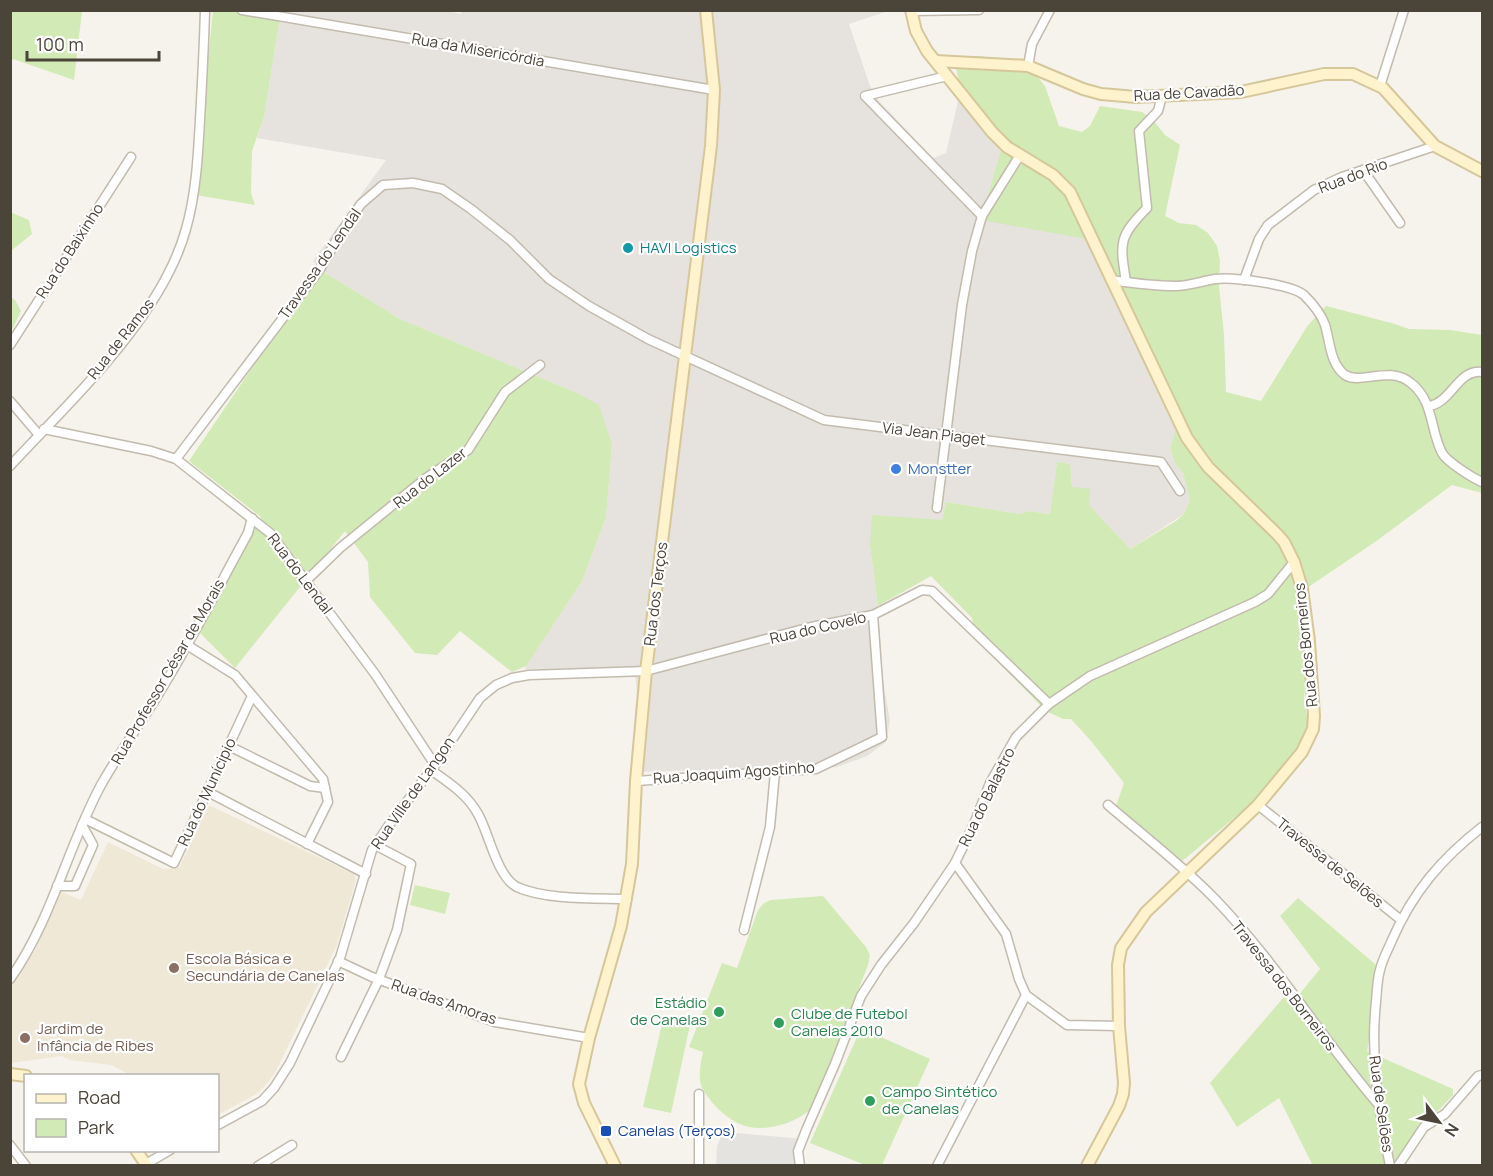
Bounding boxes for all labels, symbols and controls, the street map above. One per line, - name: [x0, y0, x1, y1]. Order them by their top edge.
- scale bar: [27, 24, 159, 62]
- street label: Rua da Misericórdia: [410, 27, 546, 72]
- text: 100 m: [36, 32, 84, 56]
- street label: Rua de Cavadão: [1133, 79, 1245, 106]
- street label: Rua do Rio: [1315, 153, 1390, 198]
- street label: Rua do Baixinho: [31, 199, 108, 302]
- street label: Travessa do Lendal: [273, 204, 366, 323]
- place label: HAVI Logistics: [640, 237, 737, 258]
- marker: HAVI Logistics: [621, 241, 635, 255]
- street label: Rua de Ramos: [82, 294, 159, 384]
- street label: Via Jean Piaget: [881, 417, 987, 450]
- street label: Rua do Lazer: [389, 442, 471, 513]
- place label: Monstter: [908, 458, 972, 479]
- marker: Monstter: [889, 462, 903, 476]
- street label: Rua do Lendal: [263, 529, 338, 618]
- street label: Rua dos Terços: [639, 541, 672, 647]
- street label: Rua Professor César de Morais: [106, 575, 229, 768]
- street label: Rua dos Borneiros: [1289, 582, 1322, 708]
- street label: Rua do Covelo: [768, 606, 868, 649]
- street label: Rua Ville de Langon: [366, 732, 459, 853]
- street label: Rua do Munícipio: [172, 734, 241, 849]
- street label: Rua do Balastro: [953, 744, 1020, 850]
- street label: Rua Joaquim Agostinho: [652, 756, 816, 789]
- street label: Travessa de Selões: [1272, 813, 1388, 912]
- street label: Travessa dos Borneiros: [1227, 916, 1342, 1055]
- place label: Escola Básica e Secundária de Canelas: [186, 948, 345, 986]
- marker: Escola Básica e Secundária de Canelas: [167, 961, 181, 975]
- street label: Rua das Amoras: [389, 974, 500, 1029]
- place label: Estádio de Canelas: [630, 992, 707, 1030]
- place label: Clube de Futebol Canelas 2010: [791, 1003, 908, 1041]
- marker: Estádio de Canelas: [712, 1005, 726, 1019]
- marker: Clube de Futebol Canelas 2010: [772, 1016, 786, 1030]
- place label: Jardim de Infância de Ribes: [37, 1018, 154, 1056]
- marker: Jardim de Infância de Ribes: [18, 1031, 32, 1045]
- street label: Rua de Selões: [1364, 1054, 1399, 1154]
- legend: [24, 1074, 219, 1152]
- place label: Campo Sintético de Canelas: [882, 1081, 998, 1119]
- text: Road: [78, 1085, 121, 1109]
- north arrow: [1409, 1092, 1469, 1152]
- marker: Campo Sintético de Canelas: [863, 1094, 877, 1108]
- text: Park: [78, 1115, 115, 1139]
- text: N: [1439, 1119, 1464, 1141]
- place label: Canelas (Terços): [618, 1120, 736, 1141]
- marker: Canelas (Terços): [599, 1124, 613, 1138]

